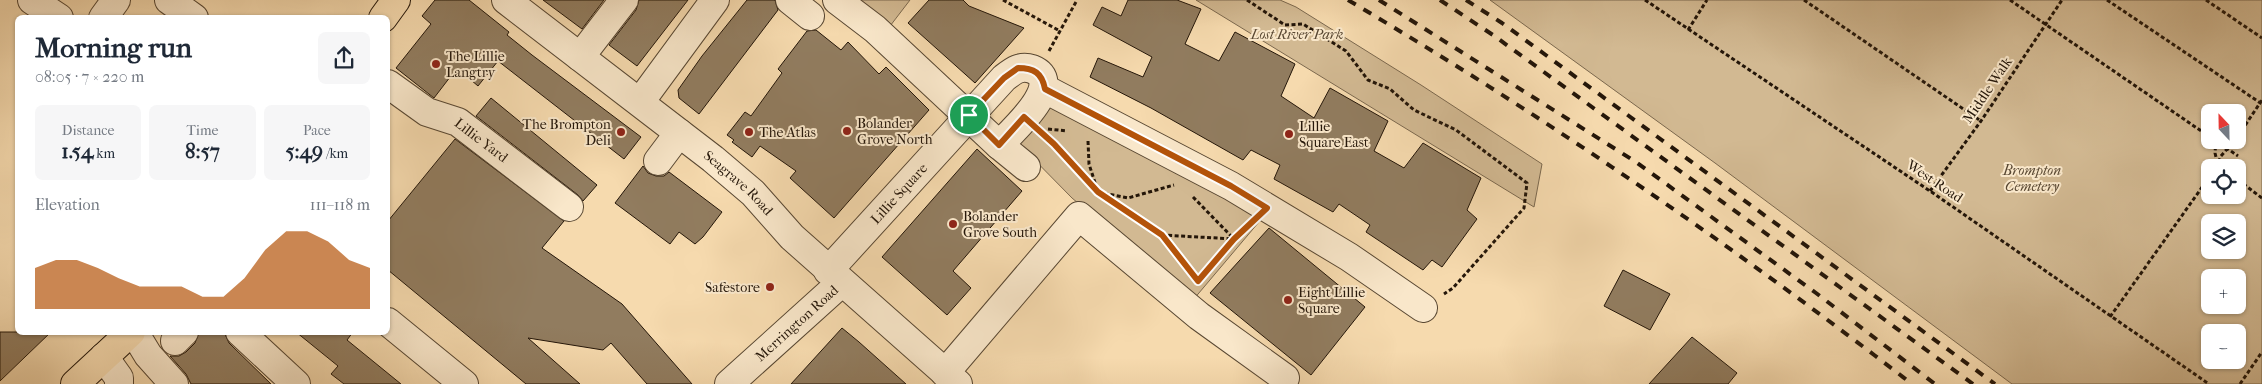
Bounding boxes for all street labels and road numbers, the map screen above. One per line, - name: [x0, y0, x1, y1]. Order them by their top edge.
- street label: Middle Walk: [1959, 53, 2016, 127]
- street label: Lillie Yard: [451, 114, 511, 166]
- street label: Seagrave Road: [700, 147, 777, 219]
- street label: West Road: [1903, 156, 1966, 207]
- street label: Lillie Square: [867, 160, 931, 228]
- street label: Merrington Road: [752, 281, 842, 365]

